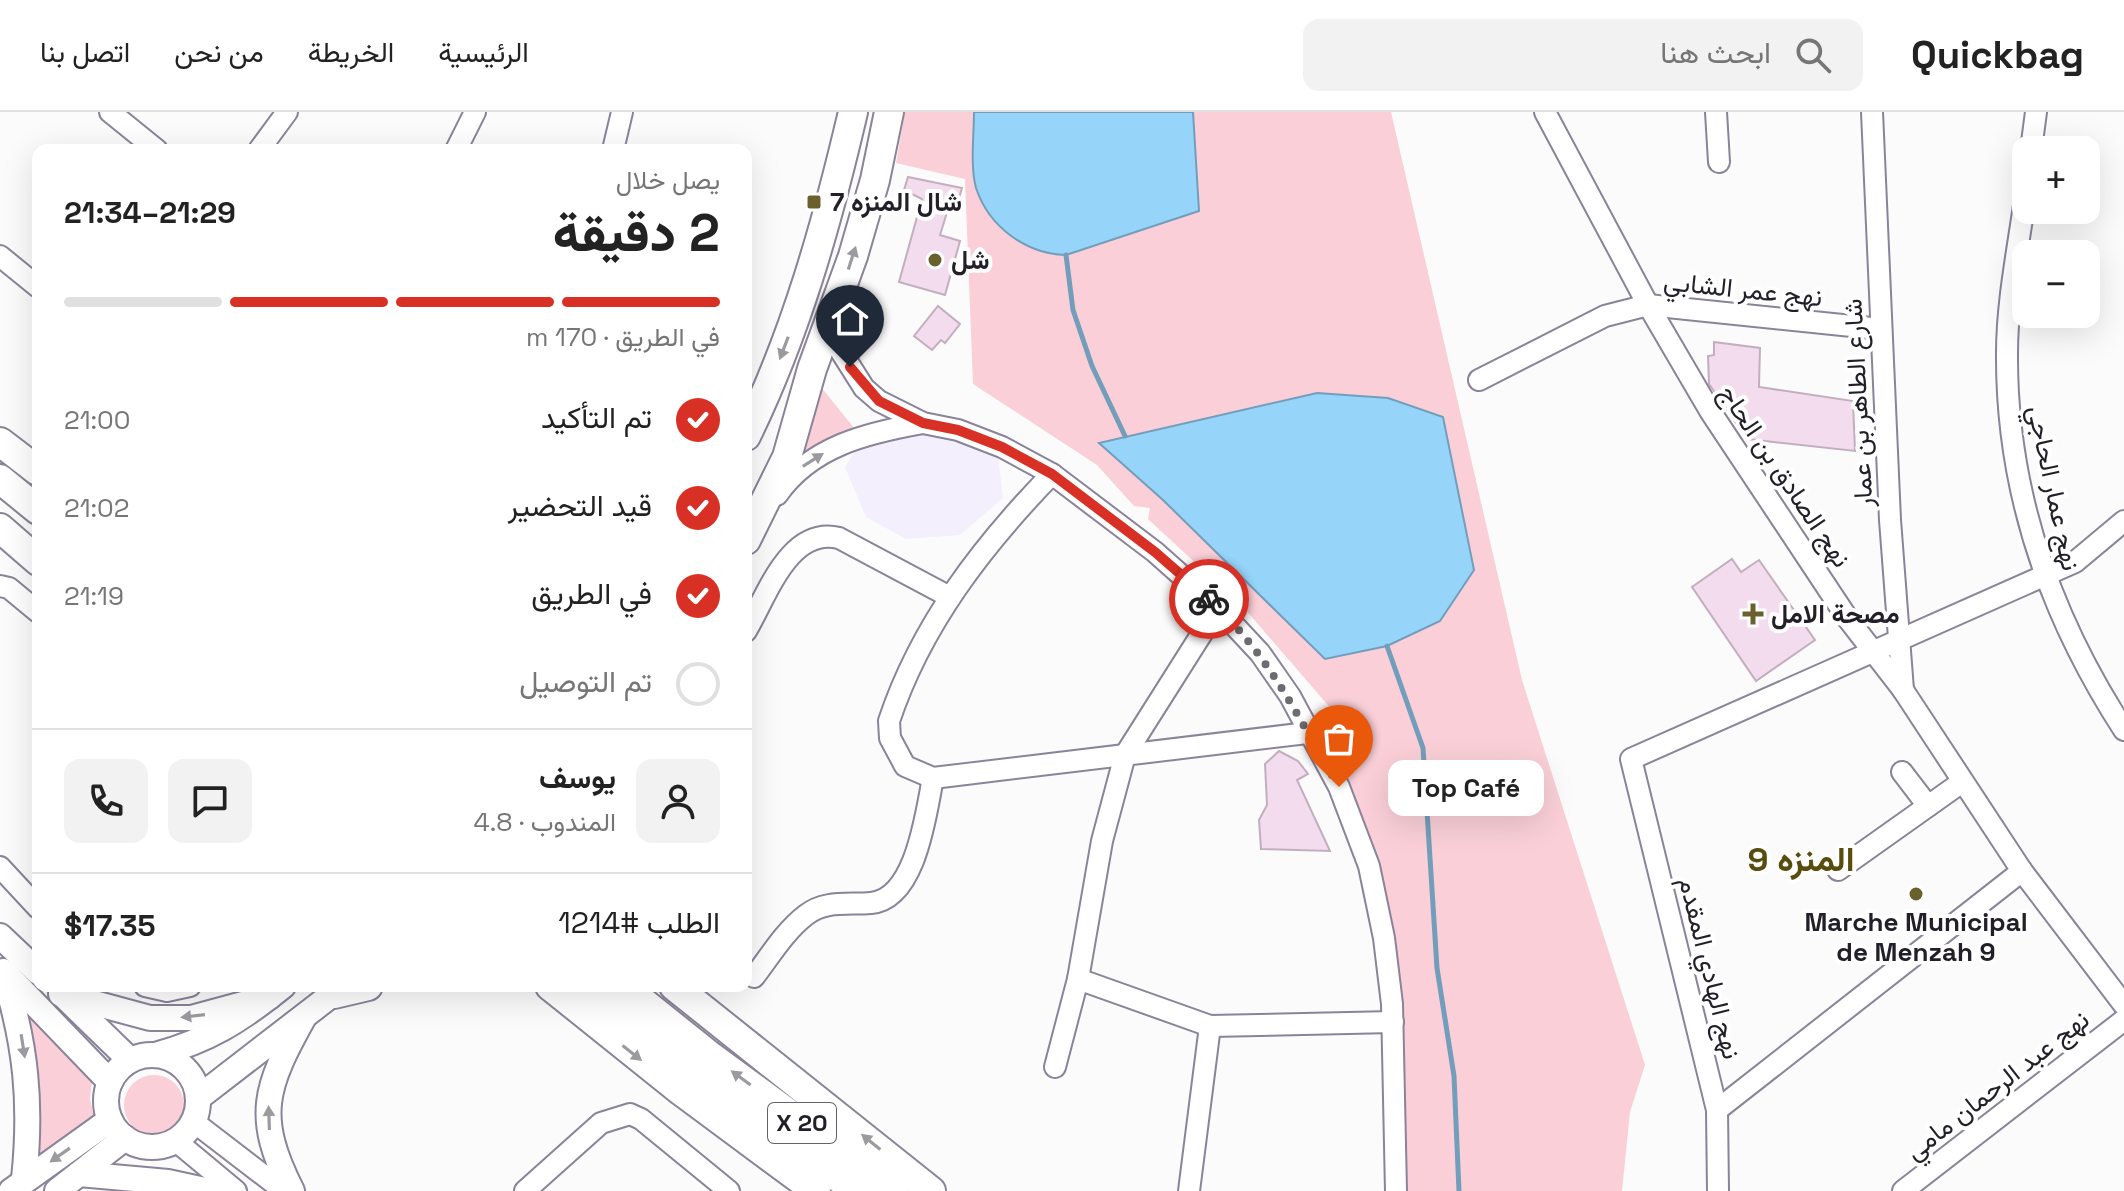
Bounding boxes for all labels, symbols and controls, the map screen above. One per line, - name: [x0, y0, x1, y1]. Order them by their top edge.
- search box: [1303, 19, 1863, 91]
- text: Quickbag: [1911, 31, 2084, 79]
- text: ابحث هنا: [1660, 33, 1771, 72]
- icon: search: [1791, 33, 1835, 77]
- text: اتصل بنا: [40, 34, 130, 70]
- text: من نحن: [174, 34, 264, 70]
- text: الخريطة: [308, 34, 394, 70]
- text: الرئيسية: [438, 34, 529, 70]
- map controls: [2012, 136, 2100, 328]
- button: +: [2012, 136, 2100, 224]
- text: يصل خلال: [616, 163, 720, 197]
- place label: شال المنزه 7: [830, 185, 962, 219]
- text: 21:29–21:34: [64, 193, 236, 232]
- marker: شال المنزه 7: [805, 193, 823, 211]
- text: 2 دقيقة: [553, 200, 720, 266]
- button: −: [2012, 240, 2100, 328]
- place label: شل: [951, 243, 989, 277]
- one-way arrow: [846, 246, 859, 270]
- marker: شل: [926, 251, 944, 269]
- street label: نهج عمر الشابي: [1662, 264, 1824, 318]
- pin: [816, 285, 884, 367]
- icon: home: [828, 297, 872, 341]
- street label: شارع الطاهر بن عمار: [1836, 298, 1881, 509]
- text: في الطريق · 170 m: [526, 320, 720, 354]
- one-way arrow: [777, 336, 790, 360]
- street label: نهج الصادق بن الحاج: [1710, 378, 1859, 574]
- text: تم التأكيد: [541, 398, 652, 437]
- icon: check: [676, 398, 720, 442]
- street label: نهج عمار الحاجي: [2016, 402, 2088, 575]
- text: 21:00: [64, 403, 130, 437]
- one-way arrow: [802, 453, 823, 468]
- text: قيد التحضير: [508, 486, 652, 525]
- icon: check: [676, 486, 720, 530]
- text: 21:02: [64, 491, 129, 525]
- courier: [1169, 559, 1249, 639]
- text: في الطريق: [531, 574, 652, 613]
- icon: check: [676, 574, 720, 618]
- icon: bike: [1187, 577, 1231, 621]
- text: 21:19: [64, 579, 124, 613]
- place label: مصحة الامل: [1771, 597, 1900, 631]
- marker: مصحة الامل: [1742, 603, 1764, 625]
- text: تم التوصيل: [519, 662, 652, 701]
- pin: [1305, 705, 1373, 787]
- icon: bag: [1317, 717, 1361, 761]
- text: يوسف: [539, 758, 616, 797]
- button: phone: [64, 759, 148, 843]
- button: chat: [168, 759, 252, 843]
- button: person: [636, 759, 720, 843]
- callout: Top Café: [1387, 759, 1543, 815]
- text: Top Café: [1412, 771, 1520, 805]
- text: المندوب · 4.8: [473, 805, 616, 839]
- district label: المنزه 9: [1748, 838, 1854, 881]
- street label: نهج الهادي المقدم: [1667, 873, 1749, 1063]
- marker: Marche Municipal de Menzah 9: [1907, 885, 1925, 903]
- text: الطلب #1214: [558, 903, 720, 942]
- place label: Marche Municipal de Menzah 9: [1804, 905, 2028, 969]
- text: $17.35: [64, 906, 156, 945]
- street label: نهج عبد الرحمان مامي: [1898, 1002, 2099, 1171]
- one-way arrow: [180, 1010, 205, 1023]
- one-way arrow: [17, 1034, 30, 1059]
- one-way arrow: [622, 1044, 642, 1060]
- one-way arrow: [731, 1071, 751, 1087]
- road number: X 20: [768, 1103, 836, 1143]
- one-way arrow: [262, 1105, 275, 1130]
- one-way arrow: [861, 1134, 881, 1150]
- one-way arrow: [49, 1147, 70, 1162]

